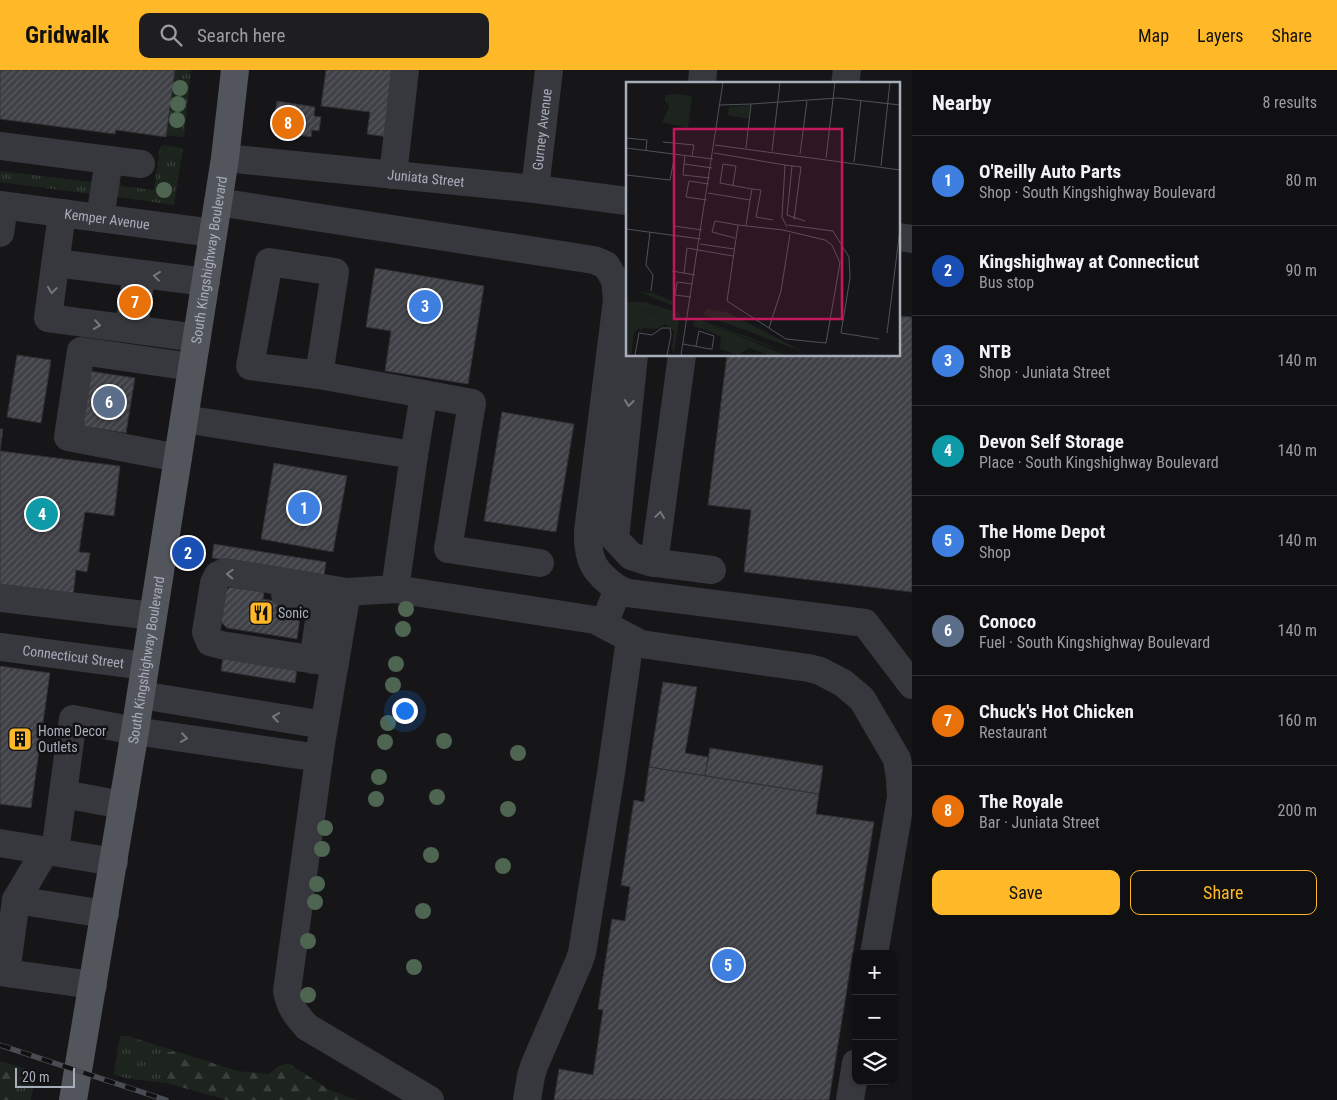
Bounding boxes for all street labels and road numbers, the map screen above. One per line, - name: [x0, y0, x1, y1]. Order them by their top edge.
- street label: Gurney Avenue: [529, 87, 555, 171]
- street label: Juniata Street: [387, 166, 465, 190]
- street label: South Kingshighway Boulevard: [188, 175, 230, 345]
- street label: Kemper Avenue: [63, 206, 151, 233]
- street label: South Kingshighway Boulevard: [125, 575, 167, 745]
- street label: Connecticut Street: [22, 642, 125, 671]

